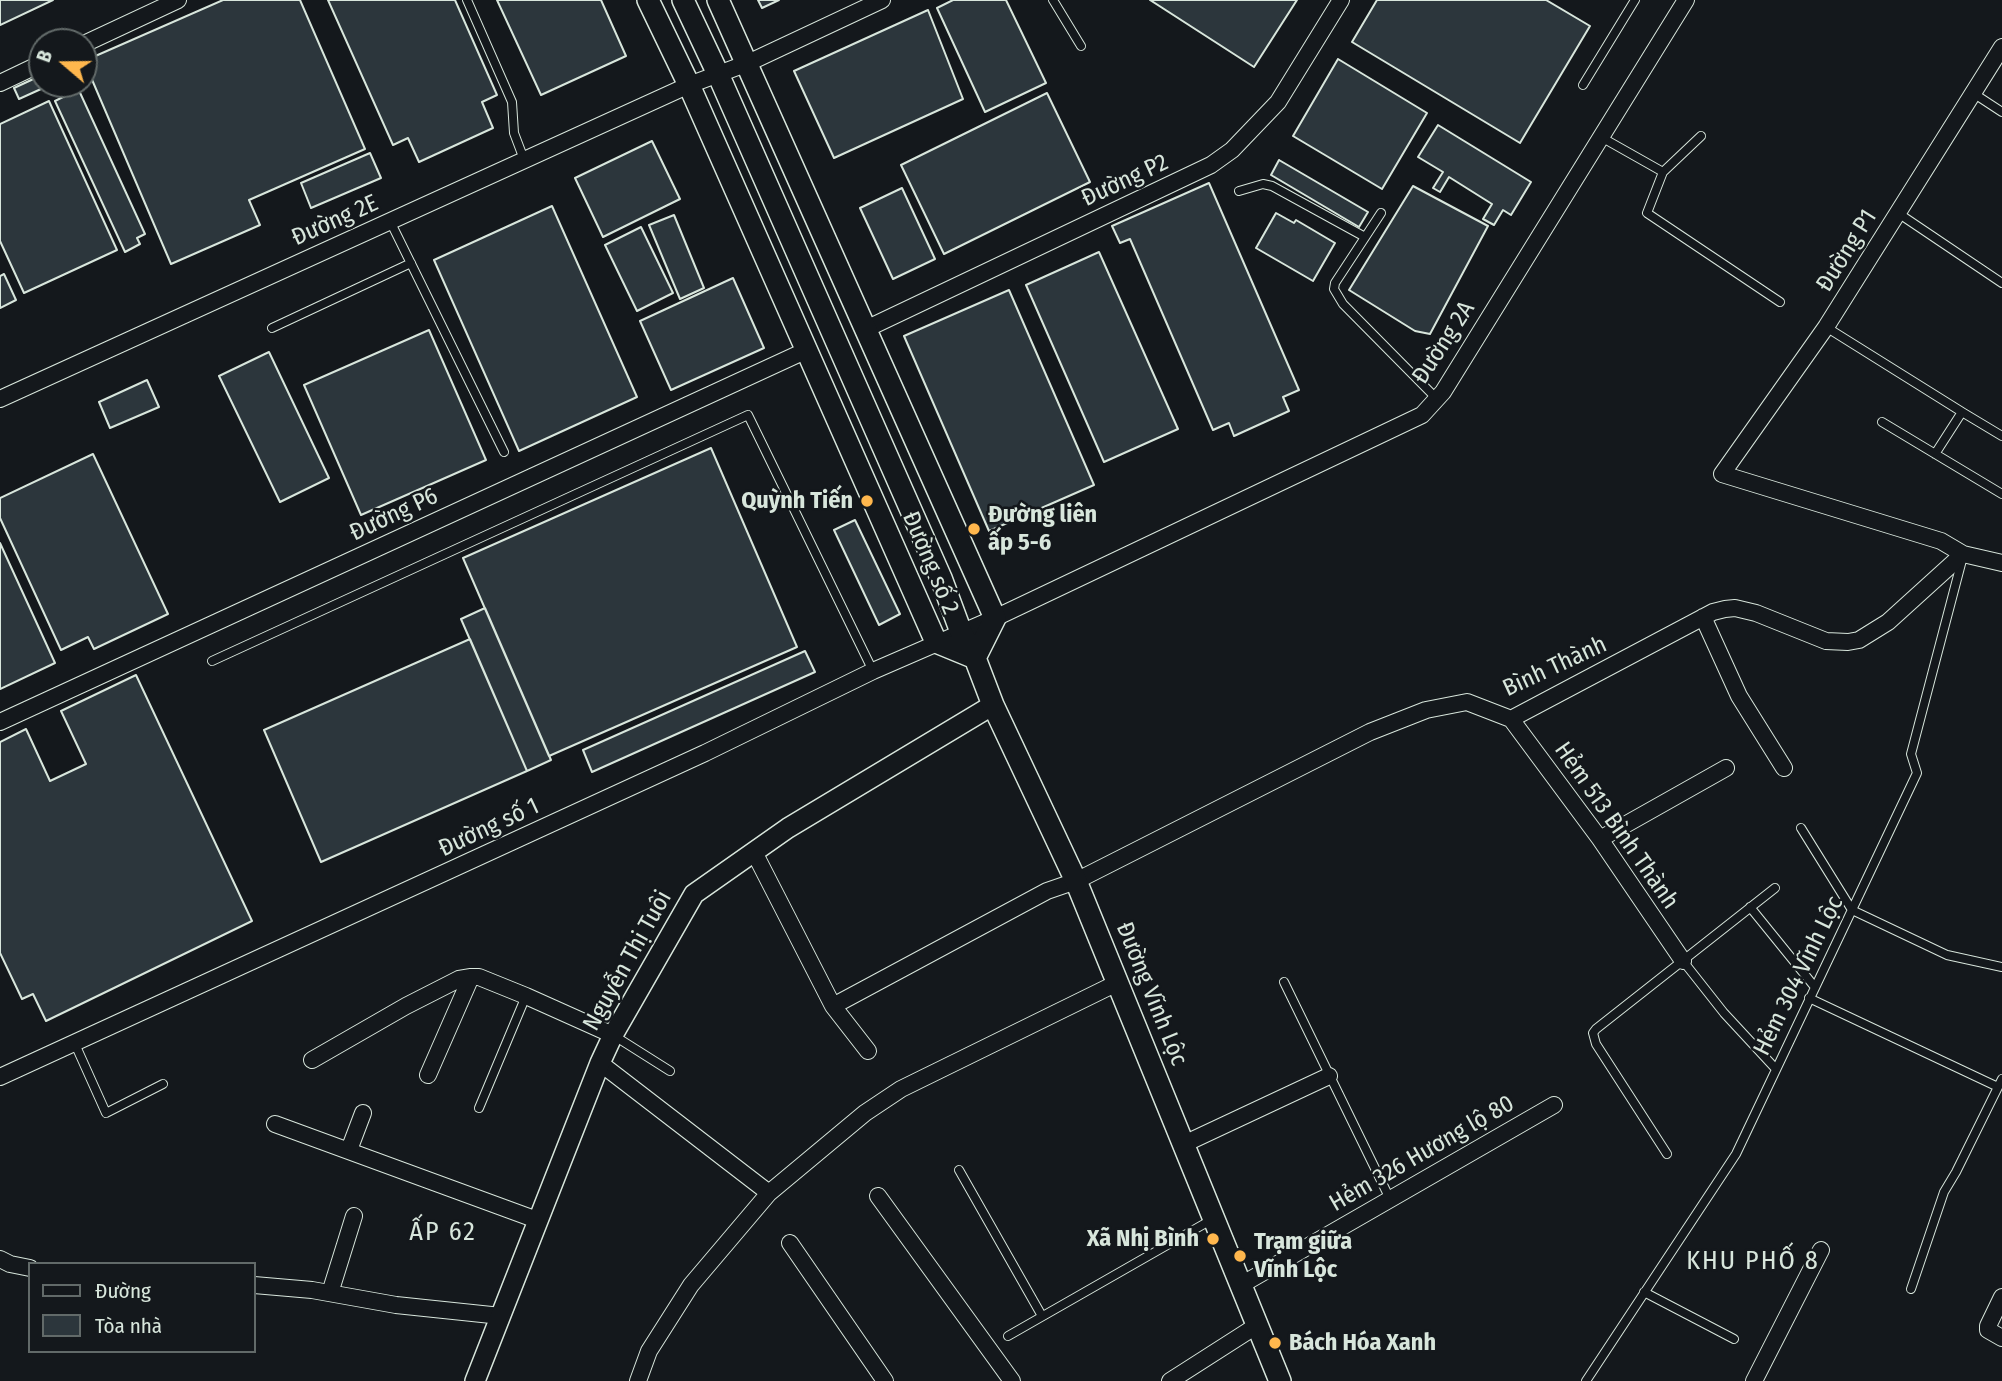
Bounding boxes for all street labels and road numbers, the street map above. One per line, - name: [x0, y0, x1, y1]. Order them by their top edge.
- street label: Đường P2: [1077, 148, 1173, 214]
- street label: Đường 2E: [287, 189, 383, 253]
- street label: Đường P1: [1811, 205, 1883, 297]
- street label: Đường 2A: [1407, 296, 1481, 390]
- street label: Đường P6: [345, 482, 443, 548]
- street label: Đường số 2: [896, 507, 964, 619]
- street label: Bình Thành: [1499, 631, 1611, 703]
- street label: Hẻm 513 Bình Thành: [1548, 737, 1684, 915]
- street label: Đường số 1: [434, 792, 544, 864]
- street label: Nguyễn Thị Tuôi: [578, 886, 678, 1036]
- street label: Hẻm 304 Vĩnh Lộc: [1748, 892, 1850, 1060]
- street label: Đường Vĩnh Lộc: [1109, 918, 1193, 1070]
- street label: Hẻm 326 Hương lộ 80: [1325, 1089, 1519, 1219]

